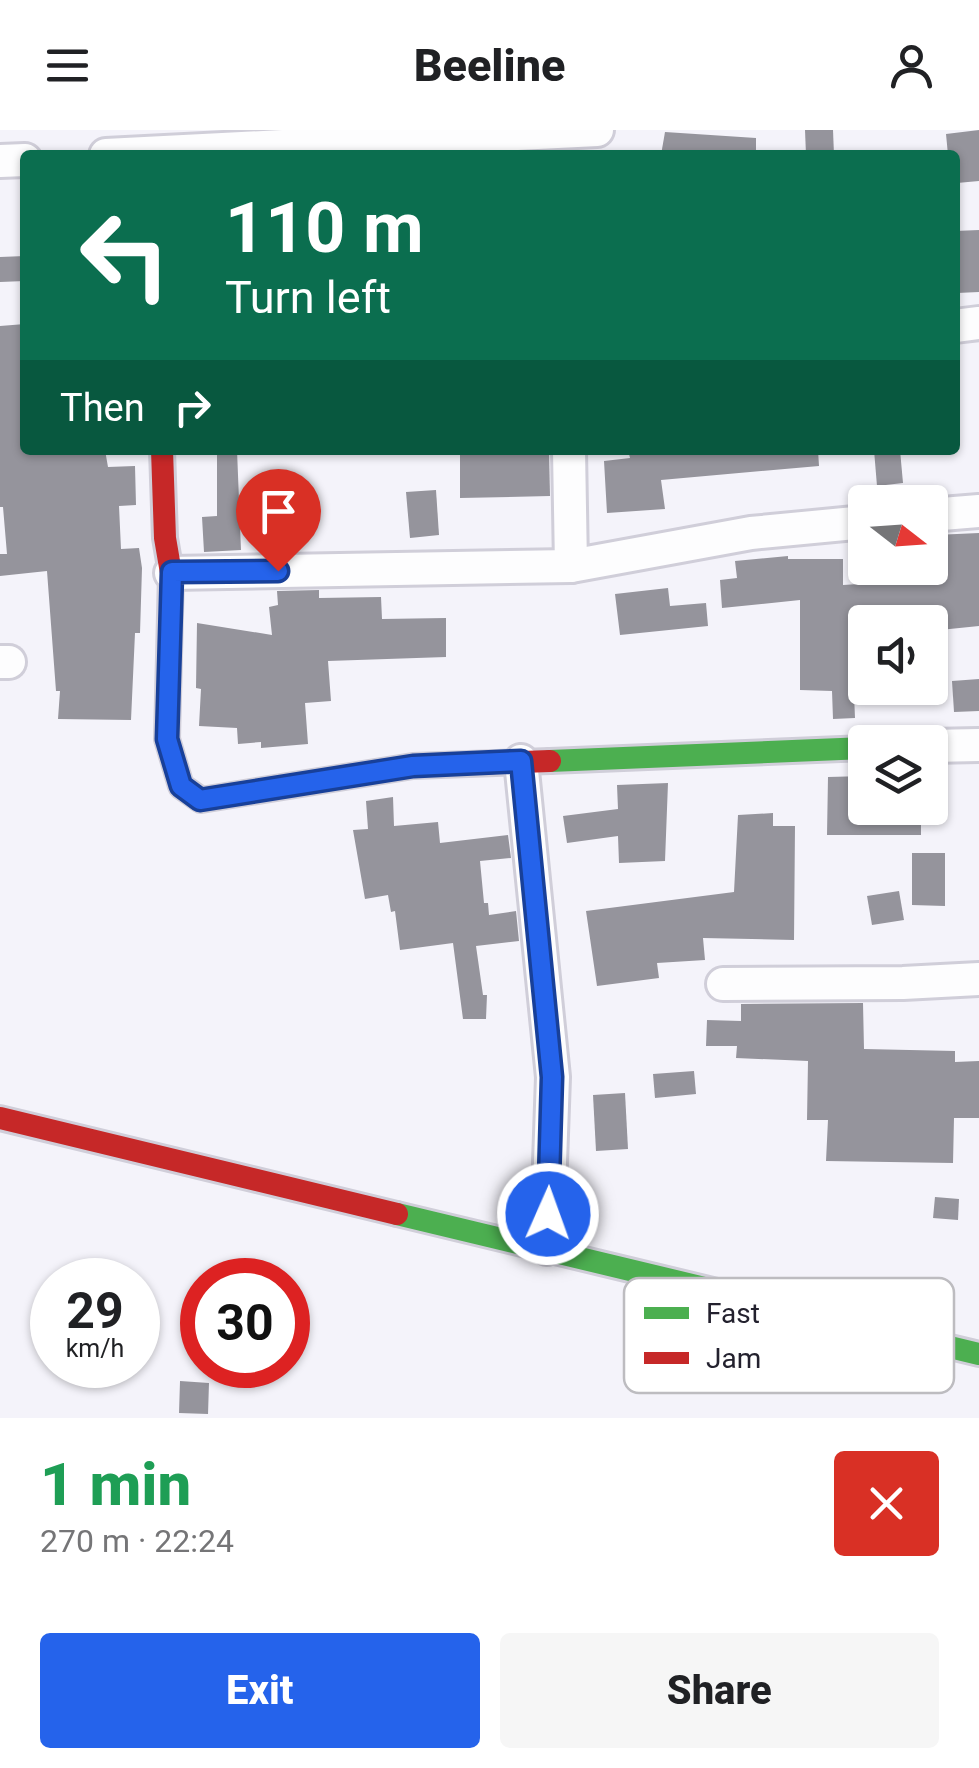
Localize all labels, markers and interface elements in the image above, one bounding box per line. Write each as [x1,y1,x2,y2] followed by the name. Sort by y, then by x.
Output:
[40,38,95,93] icon: menu
[884,38,939,93] icon: person
[414,39,565,92] text: Beeline
[225,187,424,269] text: 110 m
[60,190,190,320] icon: left
[225,271,391,324] text: Turn left
[165,380,220,435] icon: right
[60,386,145,430] text: Then
[236,469,321,572] pin
[251,484,306,539] icon: arrive
[848,485,948,585] north arrow
[848,485,948,825] map controls
[848,605,948,705] button: sound
[848,725,948,825] button: layers
[496,1162,600,1266] position arrow
[180,1258,310,1388] speed limit sign: 30
[624,1278,954,1393] legend
[66,1282,124,1340] text: 29
[706,1297,760,1330] text: Fast
[66,1334,124,1363] text: km/h
[706,1342,761,1375] text: Jam
[40,1449,191,1520] text: 1 min
[834,1451,939,1556] button: close
[40,1522,234,1560] text: 270 m · 22:24
[40,1633,480,1748] button: Exit
[500,1633,939,1748] button: Share

